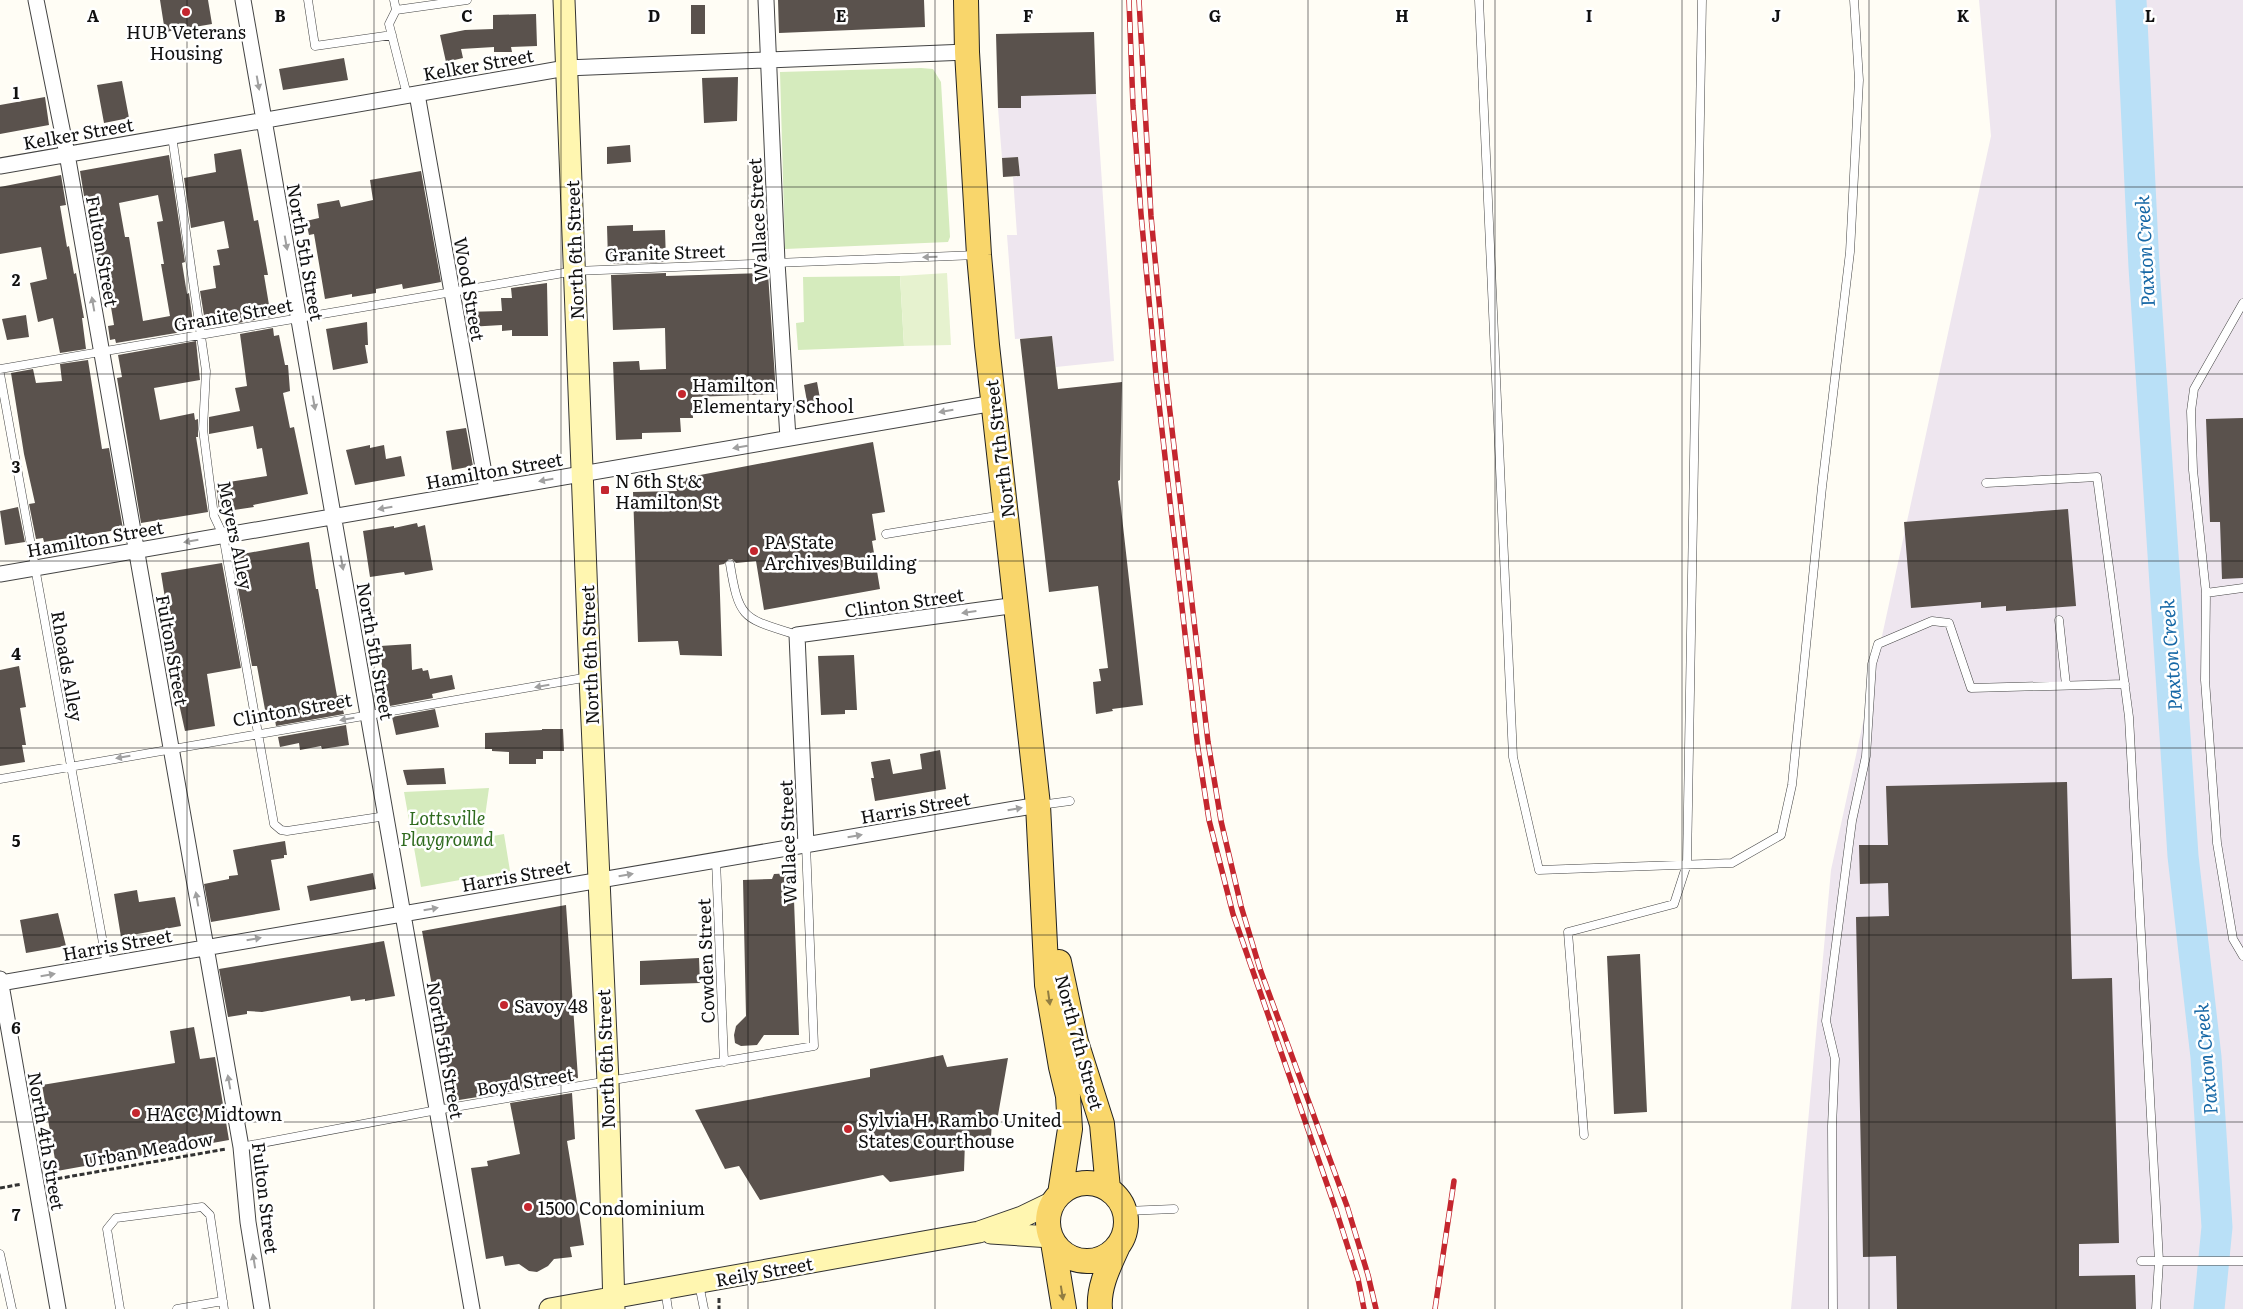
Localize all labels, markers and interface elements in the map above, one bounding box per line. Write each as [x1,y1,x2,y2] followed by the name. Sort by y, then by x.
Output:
[87,3,99,27] text: A
[274,3,286,27] text: B
[461,3,473,27] text: C
[648,3,660,27] text: D
[836,3,847,27] text: E
[1023,3,1033,27] text: F
[1209,3,1221,27] text: G
[1395,3,1409,27] text: H
[1586,3,1592,27] text: I
[1771,3,1781,27] text: J
[1957,3,1970,27] text: K
[2145,3,2155,27] text: L
[180,6,192,18] marker: HUB Veterans Housing
[126,18,246,66] place label: HUB Veterans Housing
[421,41,536,87] street label: Kelker Street
[254,75,262,91] one-way arrow
[13,80,20,104] text: 1
[21,110,136,156] street label: Kelker Street
[740,157,774,283] street label: Wallace Street
[558,179,590,320] street label: North 6th Street
[281,181,332,324] street label: North 5th Street
[80,193,126,309] street label: Fulton Street
[2127,194,2161,308] water label: Paxton Creek
[282,235,290,251] one-way arrow
[448,235,493,344] street label: Wood Street
[604,236,726,268] street label: Granite Street
[922,253,938,261] one-way arrow
[12,267,21,291] text: 2
[171,290,295,338] street label: Granite Street
[89,295,97,311] one-way arrow
[692,371,854,419] place label: Hamilton Elementary School
[977,378,1021,520] street label: North 7th Street
[676,388,688,400] marker: Hamilton Elementary School
[310,395,318,411] one-way arrow
[938,408,954,416] one-way arrow
[732,443,748,451] one-way arrow
[423,445,565,495] street label: Hamilton Street
[12,454,21,478] text: 3
[615,467,721,515] place label: N 6th St & Hamilton St
[537,477,553,485] one-way arrow
[211,478,261,593] street label: Meyers Alley
[599,484,611,496] marker: N 6th St & Hamilton St
[377,504,393,512] one-way arrow
[24,513,166,563] street label: Hamilton Street
[764,528,918,576] place label: PA State Archives Building
[182,537,198,545] one-way arrow
[748,545,760,557] marker: PA State Archives Building
[338,555,346,571] one-way arrow
[351,580,402,723] street label: North 5th Street
[843,580,966,624] street label: Clinton Street
[573,584,605,725] street label: North 6th Street
[150,592,196,708] street label: Fulton Street
[2152,598,2188,712] water label: Paxton Creek
[45,608,91,724] street label: Rhoads Alley
[960,608,976,616] one-way arrow
[11,641,21,665] text: 4
[533,682,549,690] one-way arrow
[230,685,354,733] street label: Clinton Street
[339,715,355,723] one-way arrow
[115,754,131,762] one-way arrow
[771,779,803,904] street label: Wallace Street
[858,784,973,830] street label: Harris Street
[400,804,494,852] park label: Lottsville Playground
[1007,804,1023,812] one-way arrow
[12,828,21,852] text: 5
[847,832,863,840] one-way arrow
[459,852,574,898] street label: Harris Street
[618,871,634,879] one-way arrow
[193,891,201,907] one-way arrow
[689,897,721,1024] street label: Cowden Street
[424,904,440,912] one-way arrow
[60,921,175,967] street label: Harris Street
[246,935,262,943] one-way arrow
[40,970,56,978] one-way arrow
[1049,971,1111,1113] street label: North 7th Street
[421,979,472,1122] street label: North 5th Street
[589,988,621,1129] street label: North 6th Street
[1045,990,1053,1006] one-way arrow
[514,992,588,1019] place label: Savoy 48
[498,999,510,1011] marker: Savoy 48
[2186,1001,2224,1116] water label: Paxton Creek
[11,1015,21,1039] text: 6
[474,1060,576,1102] street label: Boyd Street
[22,1070,73,1213] street label: North 4th Street
[225,1073,233,1089] one-way arrow
[146,1100,282,1127] place label: HACC Midtown
[858,1106,1062,1154] place label: Sylvia H. Rambo United States Courthouse
[130,1107,142,1119] marker: HACC Midtown
[842,1123,854,1135] marker: Sylvia H. Rambo United States Courthouse
[81,1124,216,1174] street label: Urban Meadow
[246,1141,286,1256] street label: Fulton Street
[538,1194,705,1221] place label: 1500 Condominium
[522,1201,534,1213] marker: 1500 Condominium
[12,1202,21,1226] text: 7
[713,1249,816,1293] street label: Reily Street
[250,1252,258,1268] one-way arrow
[1058,1285,1066,1301] one-way arrow

